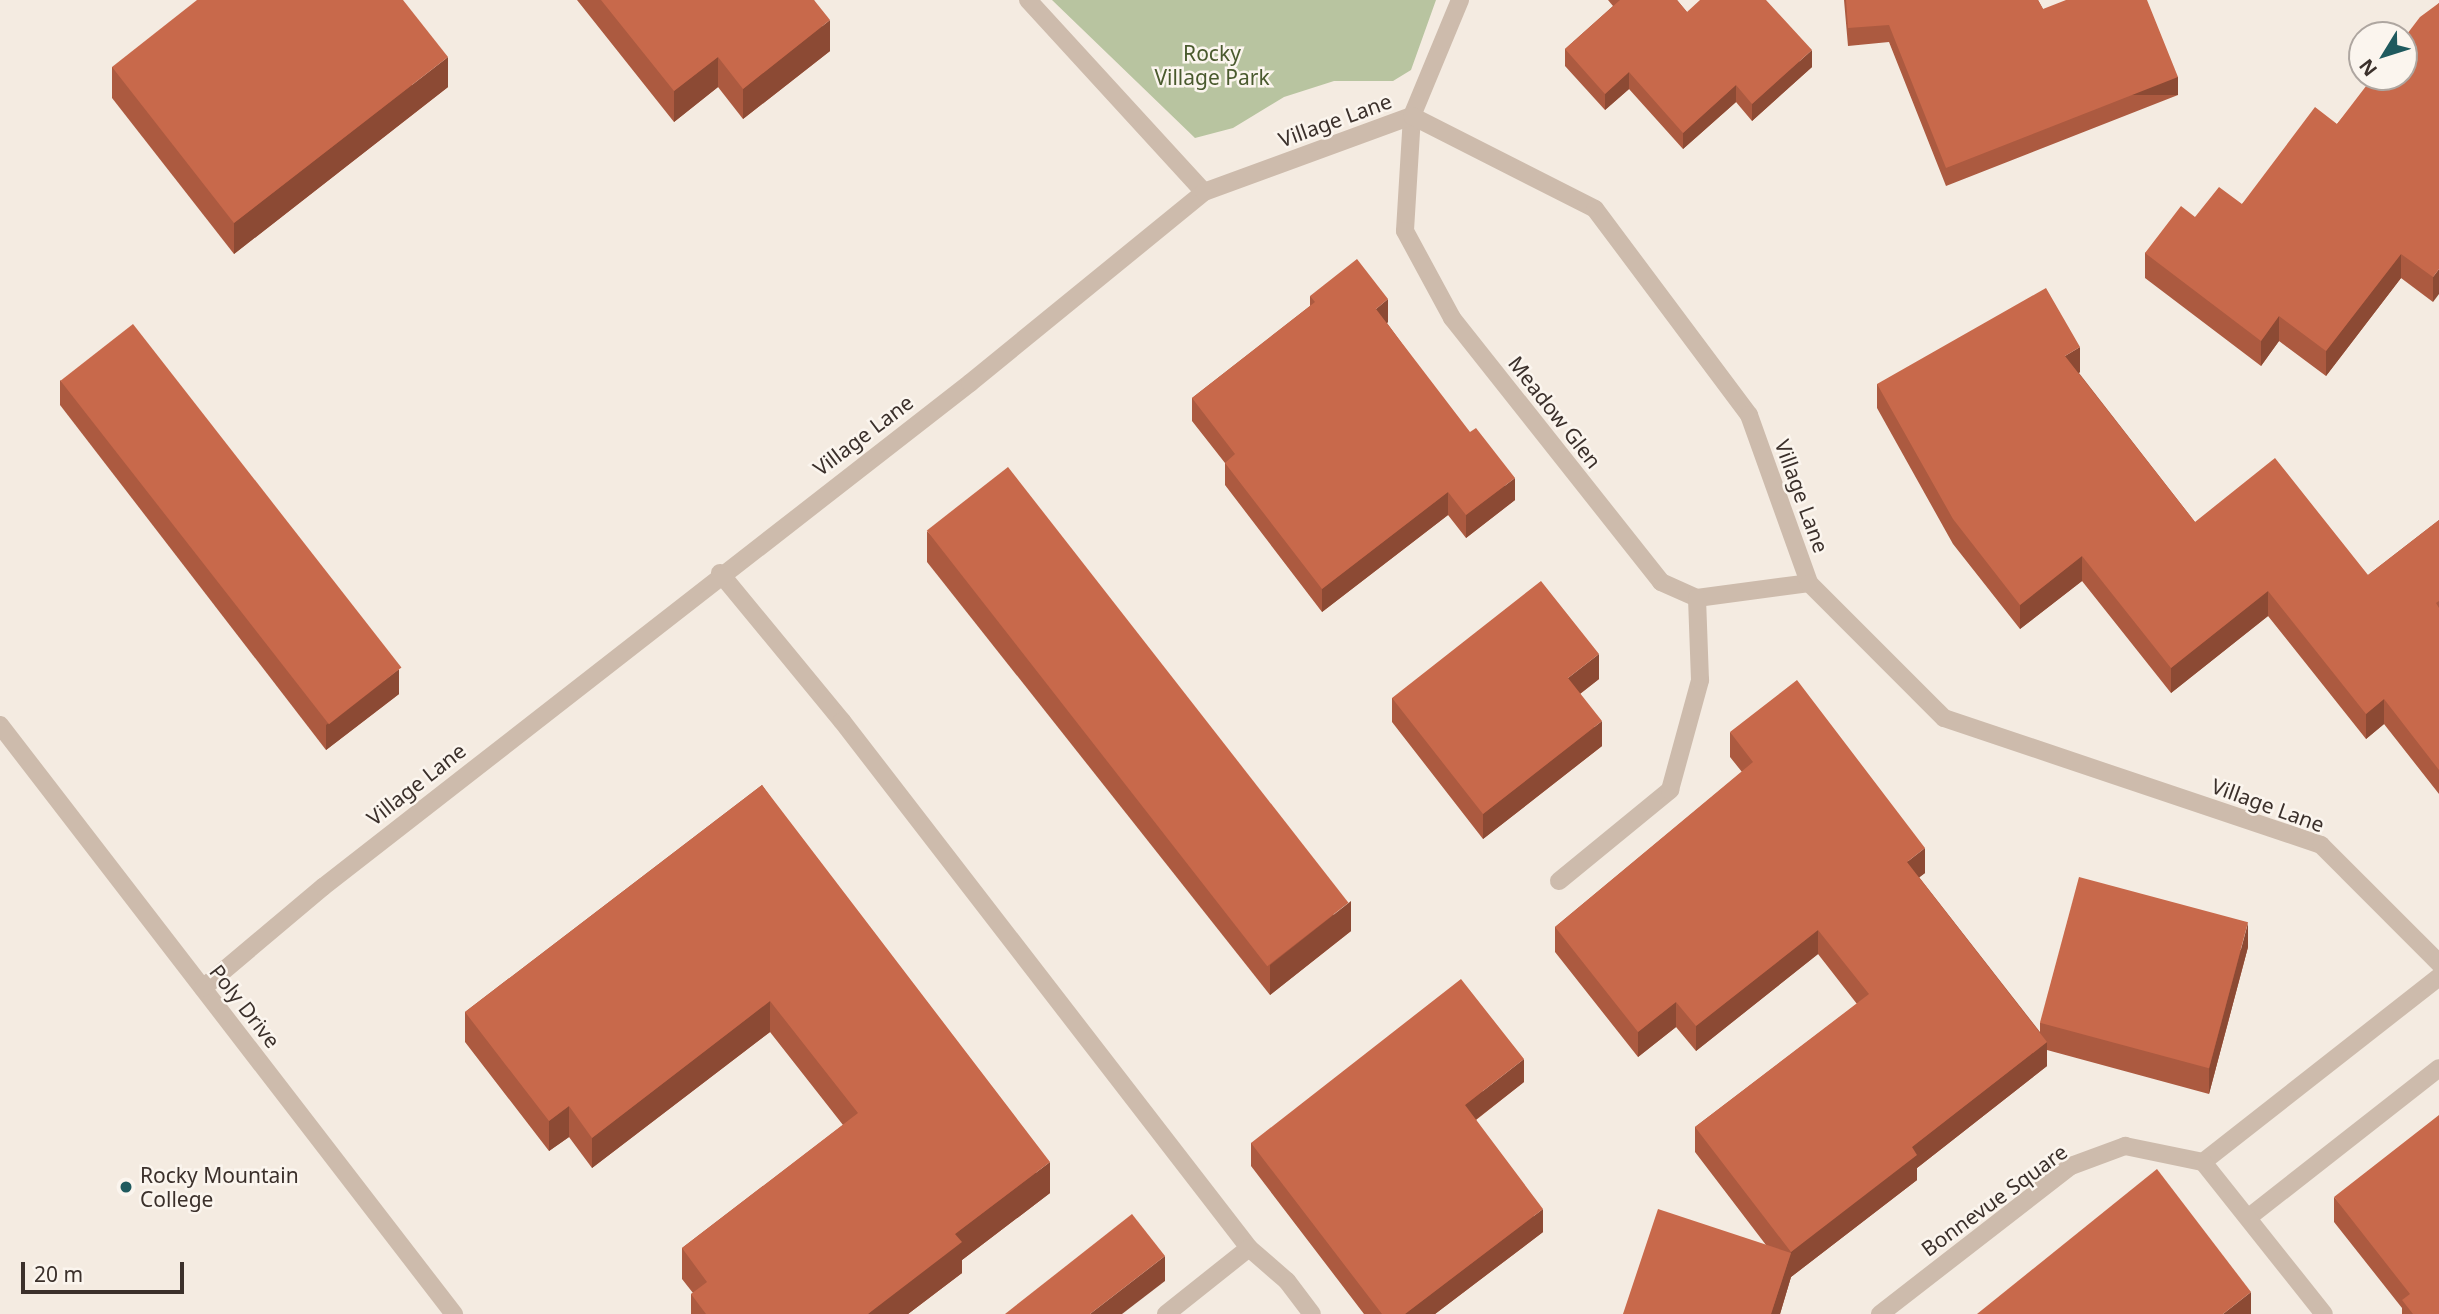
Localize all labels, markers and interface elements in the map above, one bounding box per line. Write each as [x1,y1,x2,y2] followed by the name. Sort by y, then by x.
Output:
[2348,21,2418,91] north arrow
[1154,40,1270,90] park label: Rocky Village Park
[2353,54,2383,82] text: N
[1275,88,1395,152] street label: Village Lane
[1503,351,1607,473] street label: Meadow Glen
[808,389,918,481] street label: Village Lane
[1770,436,1834,556] street label: Village Lane
[362,738,470,830] street label: Village Lane
[2208,773,2328,837] street label: Village Lane
[205,959,285,1053] street label: Poly Drive
[1916,1139,2072,1261] street label: Bonnevue Square
[140,1162,299,1212] place label: Rocky Mountain College
[118,1179,134,1195] marker: Rocky Mountain College
[24,1248,187,1292] scale bar
[34,1260,83,1288] text: 20 m

